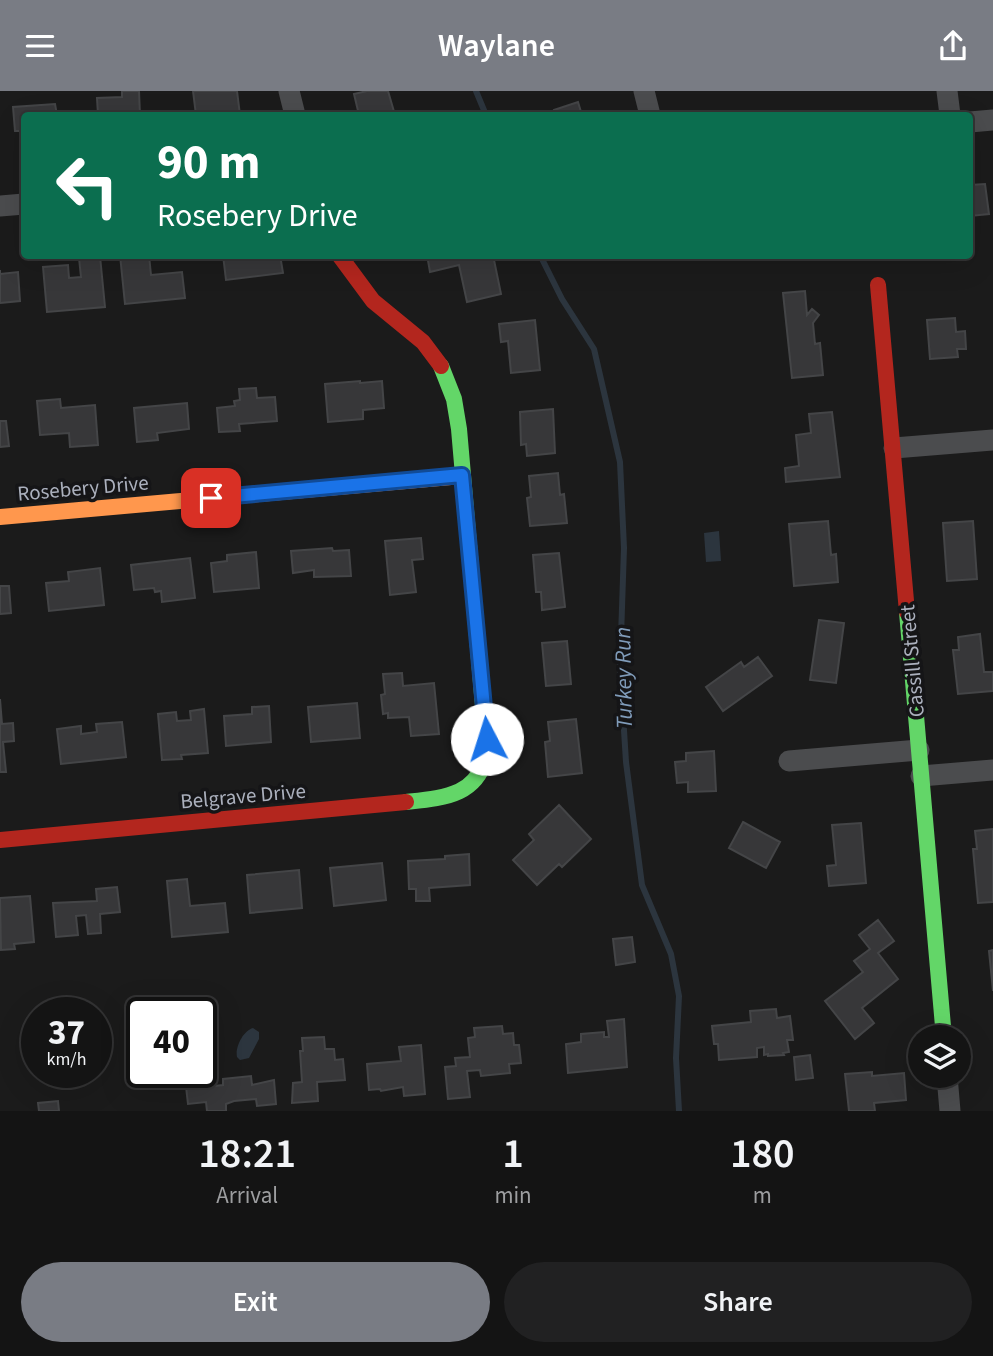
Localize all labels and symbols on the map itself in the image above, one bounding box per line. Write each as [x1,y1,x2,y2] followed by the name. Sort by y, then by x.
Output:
[16,467,150,509] street label: Rosebery Drive
[181,468,241,528] pin
[892,603,932,719] street label: Cassill Street
[606,627,641,729] water label: Turkey Run
[450,702,524,776] position arrow
[179,776,307,816] street label: Belgrave Drive
[126,997,217,1088] speed limit sign: 40

